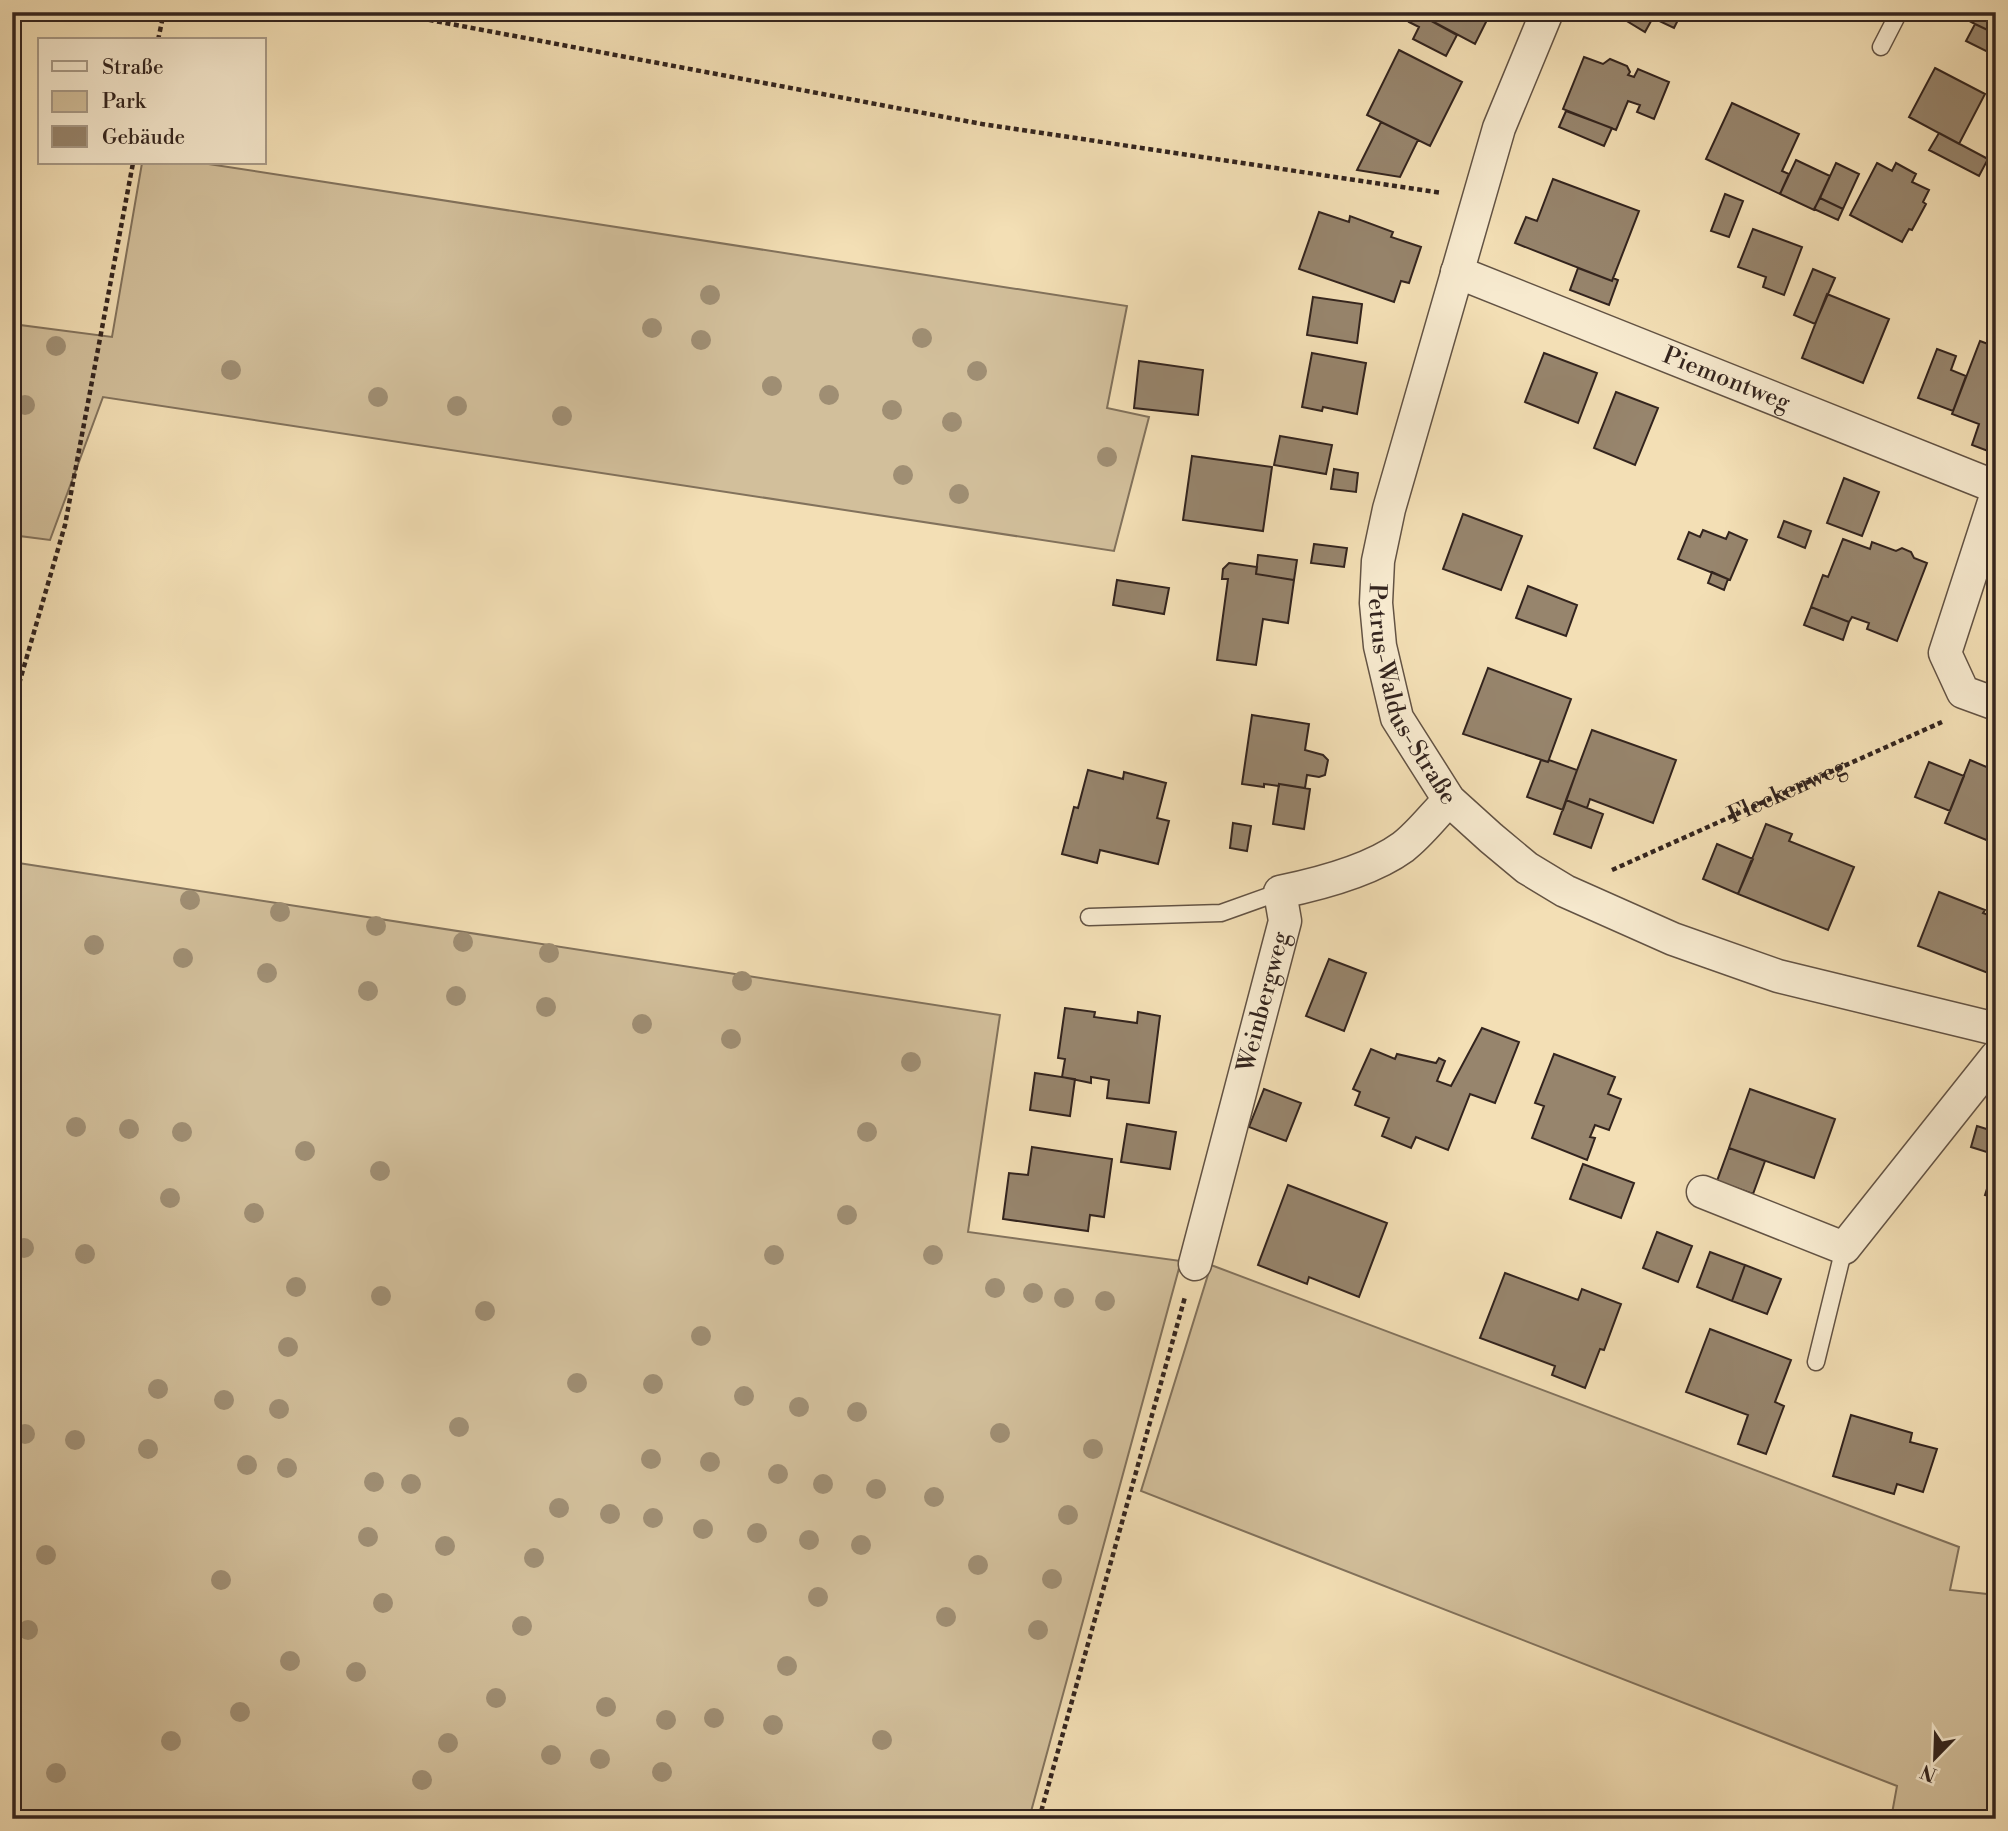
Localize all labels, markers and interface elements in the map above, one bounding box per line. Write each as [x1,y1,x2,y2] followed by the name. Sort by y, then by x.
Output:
[38,38,266,164] legend
[102,55,164,81] text: Straße
[102,89,147,115] text: Park
[102,125,185,151] text: Gebäude
[1658,341,1795,419] street label: Piemontweg
[1361,583,1463,810] street label: Petrus-Waldus-Straße
[1723,752,1852,831] street label: Fleckenweg
[1231,928,1297,1076] street label: Weinbergweg
[1899,1722,1969,1792] north arrow
[1917,1759,1940,1787] text: N

